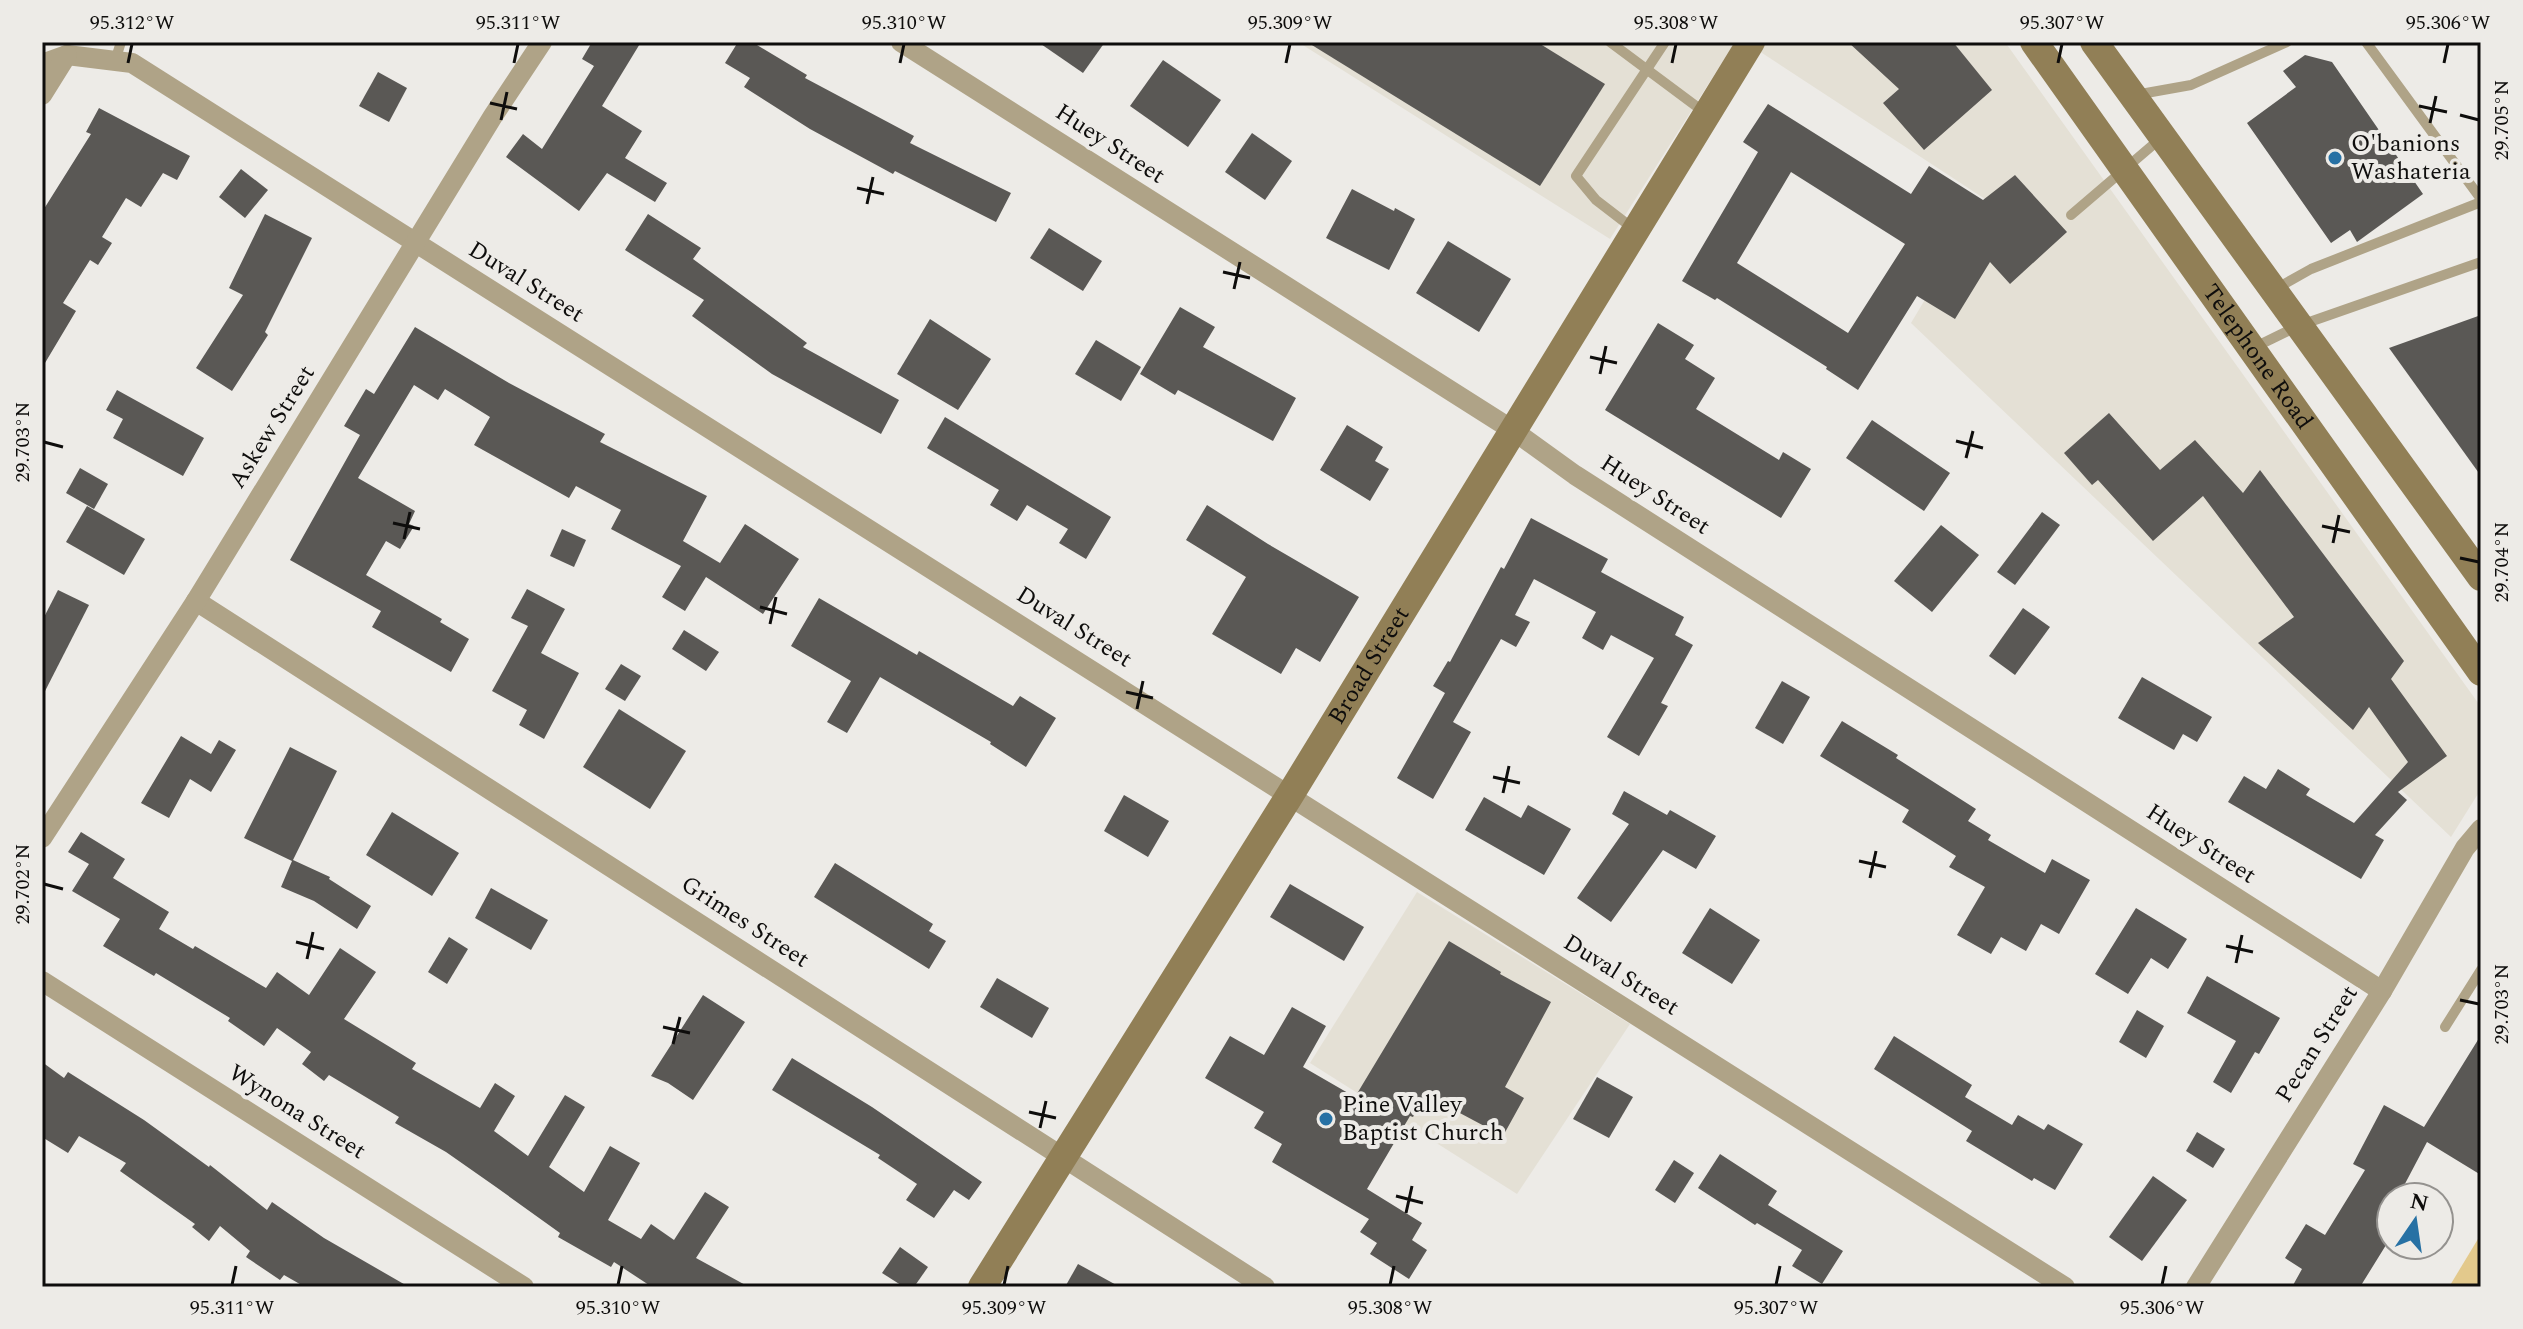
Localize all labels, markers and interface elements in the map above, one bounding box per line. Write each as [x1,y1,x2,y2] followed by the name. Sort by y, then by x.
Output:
[90,8,175,38] text: 95.312°W
[476,8,561,38] text: 95.311°W
[862,8,947,38] text: 95.310°W
[1248,8,1333,38] text: 95.309°W
[1634,8,1719,38] text: 95.308°W
[2020,8,2105,38] text: 95.307°W
[2406,8,2491,38] text: 95.306°W
[2487,80,2517,160] text: 29.705°N
[1048,95,1172,193] street label: Huey Street
[2351,126,2471,190] place label: O'banions Washateria
[2326,149,2344,167] marker: O'banions Washateria
[461,232,591,332] street label: Duval Street
[2193,276,2322,437] street label: Telephone Road
[220,358,324,496] street label: Askew Street
[8,402,38,482] text: 29.703°N
[1593,446,1717,544] street label: Huey Street
[2487,522,2517,602] text: 29.704°N
[1009,577,1139,677] street label: Duval Street
[1319,600,1419,732] street label: Broad Street
[2139,795,2263,893] street label: Huey Street
[8,844,38,924] text: 29.702°N
[674,867,816,977] street label: Grimes Street
[1556,925,1686,1025] street label: Duval Street
[2487,964,2517,1044] text: 29.703°N
[2267,978,2367,1110] street label: Pecan Street
[221,1055,373,1169] street label: Wynona Street
[1342,1087,1504,1151] place label: Pine Valley Baptist Church
[1317,1110,1335,1128] marker: Pine Valley Baptist Church
[2375,1181,2455,1261] north arrow
[2407,1185,2432,1221] text: N
[190,1293,275,1323] text: 95.311°W
[576,1293,661,1323] text: 95.310°W
[962,1293,1047,1323] text: 95.309°W
[1348,1293,1433,1323] text: 95.308°W
[1734,1293,1819,1323] text: 95.307°W
[2120,1293,2205,1323] text: 95.306°W

